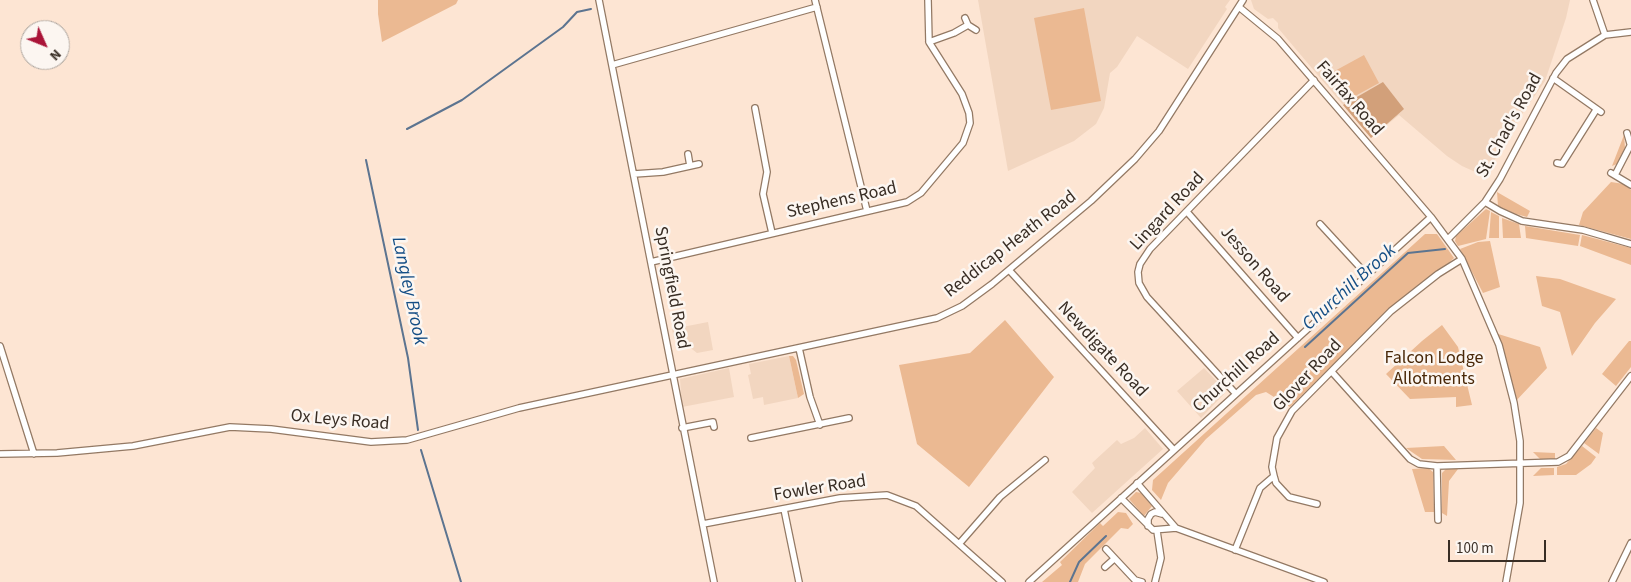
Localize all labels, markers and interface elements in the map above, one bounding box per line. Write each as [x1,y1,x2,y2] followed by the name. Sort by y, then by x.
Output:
[20,20,70,70] north arrow
[45,44,65,65] text: N
[1311,57,1387,141] street label: Fairfax Road
[1472,70,1548,182] street label: St. Chad's Road
[1126,168,1210,256] street label: Lingard Road
[785,178,899,224] street label: Stephens Road
[941,187,1081,303] street label: Reddicap Heath Road
[1215,222,1293,308] street label: Jesson Road
[649,225,693,351] street label: Springfield Road
[385,235,431,347] water label: Langley Brook
[1298,240,1402,336] water label: Churchill Brook
[1052,298,1152,402] street label: Newdigate Road
[1189,328,1285,418] street label: Churchill Road
[1269,335,1347,417] street label: Glover Road
[1384,348,1484,390] park label: Falcon Lodge Allotments
[290,406,390,436] street label: Ox Leys Road
[772,471,868,507] street label: Fowler Road
[1451,530,1548,562] scale bar
[1456,538,1494,559] text: 100 m

